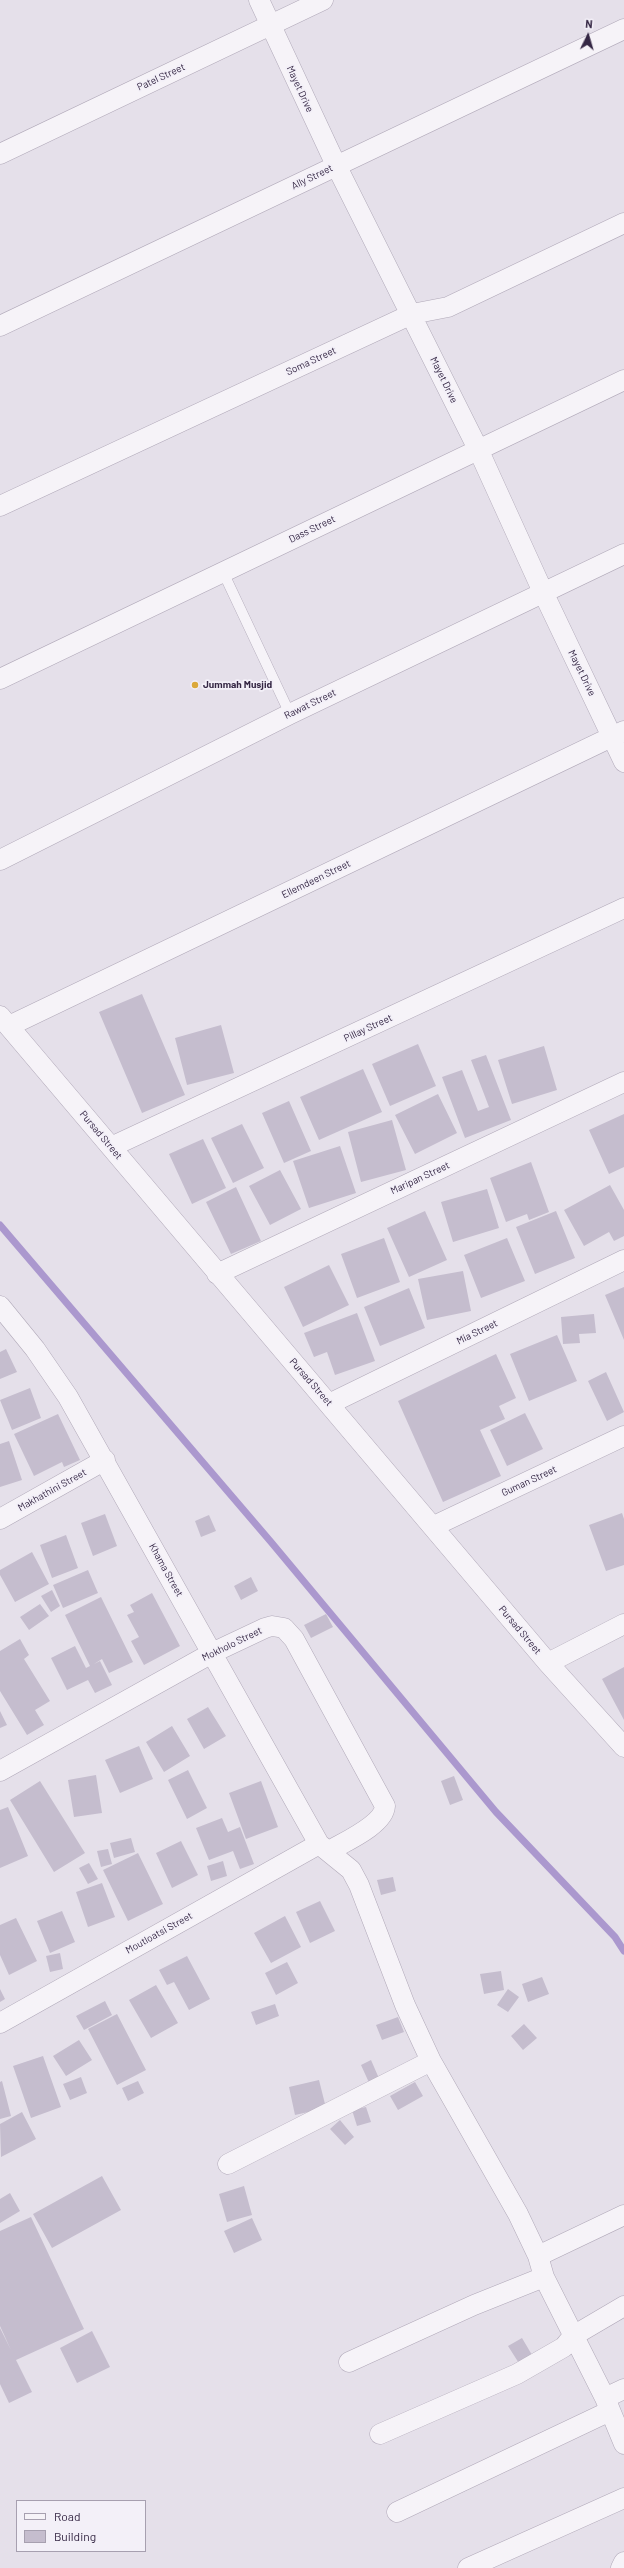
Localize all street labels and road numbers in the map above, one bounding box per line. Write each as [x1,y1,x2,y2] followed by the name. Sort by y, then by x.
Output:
[135,61,187,93] street label: Patel Street
[284,64,316,114] street label: Mayet Drive
[289,162,335,192] street label: Ally Street
[284,344,338,378] street label: Soma Street
[428,355,460,405] street label: Mayet Drive
[287,513,337,545] street label: Dass Street
[566,648,598,698] street label: Mayet Drive
[282,686,338,722] street label: Rawat Street
[280,857,352,901] street label: Ellemdeen Street
[342,1012,394,1044] street label: Pillay Street
[77,1108,125,1162] street label: Pursad Street
[389,1159,451,1197] street label: Maripan Street
[455,1317,499,1347] street label: Mia Street
[287,1356,335,1408] street label: Pursad Street
[499,1463,559,1499] street label: Guman Street
[16,1466,88,1514] street label: Makhathini Street
[146,1541,186,1599] street label: Khama Street
[496,1603,544,1657] street label: Pursad Street
[200,1624,264,1664] street label: Mokholo Street
[123,1910,195,1956] street label: Moutloatsi Street

